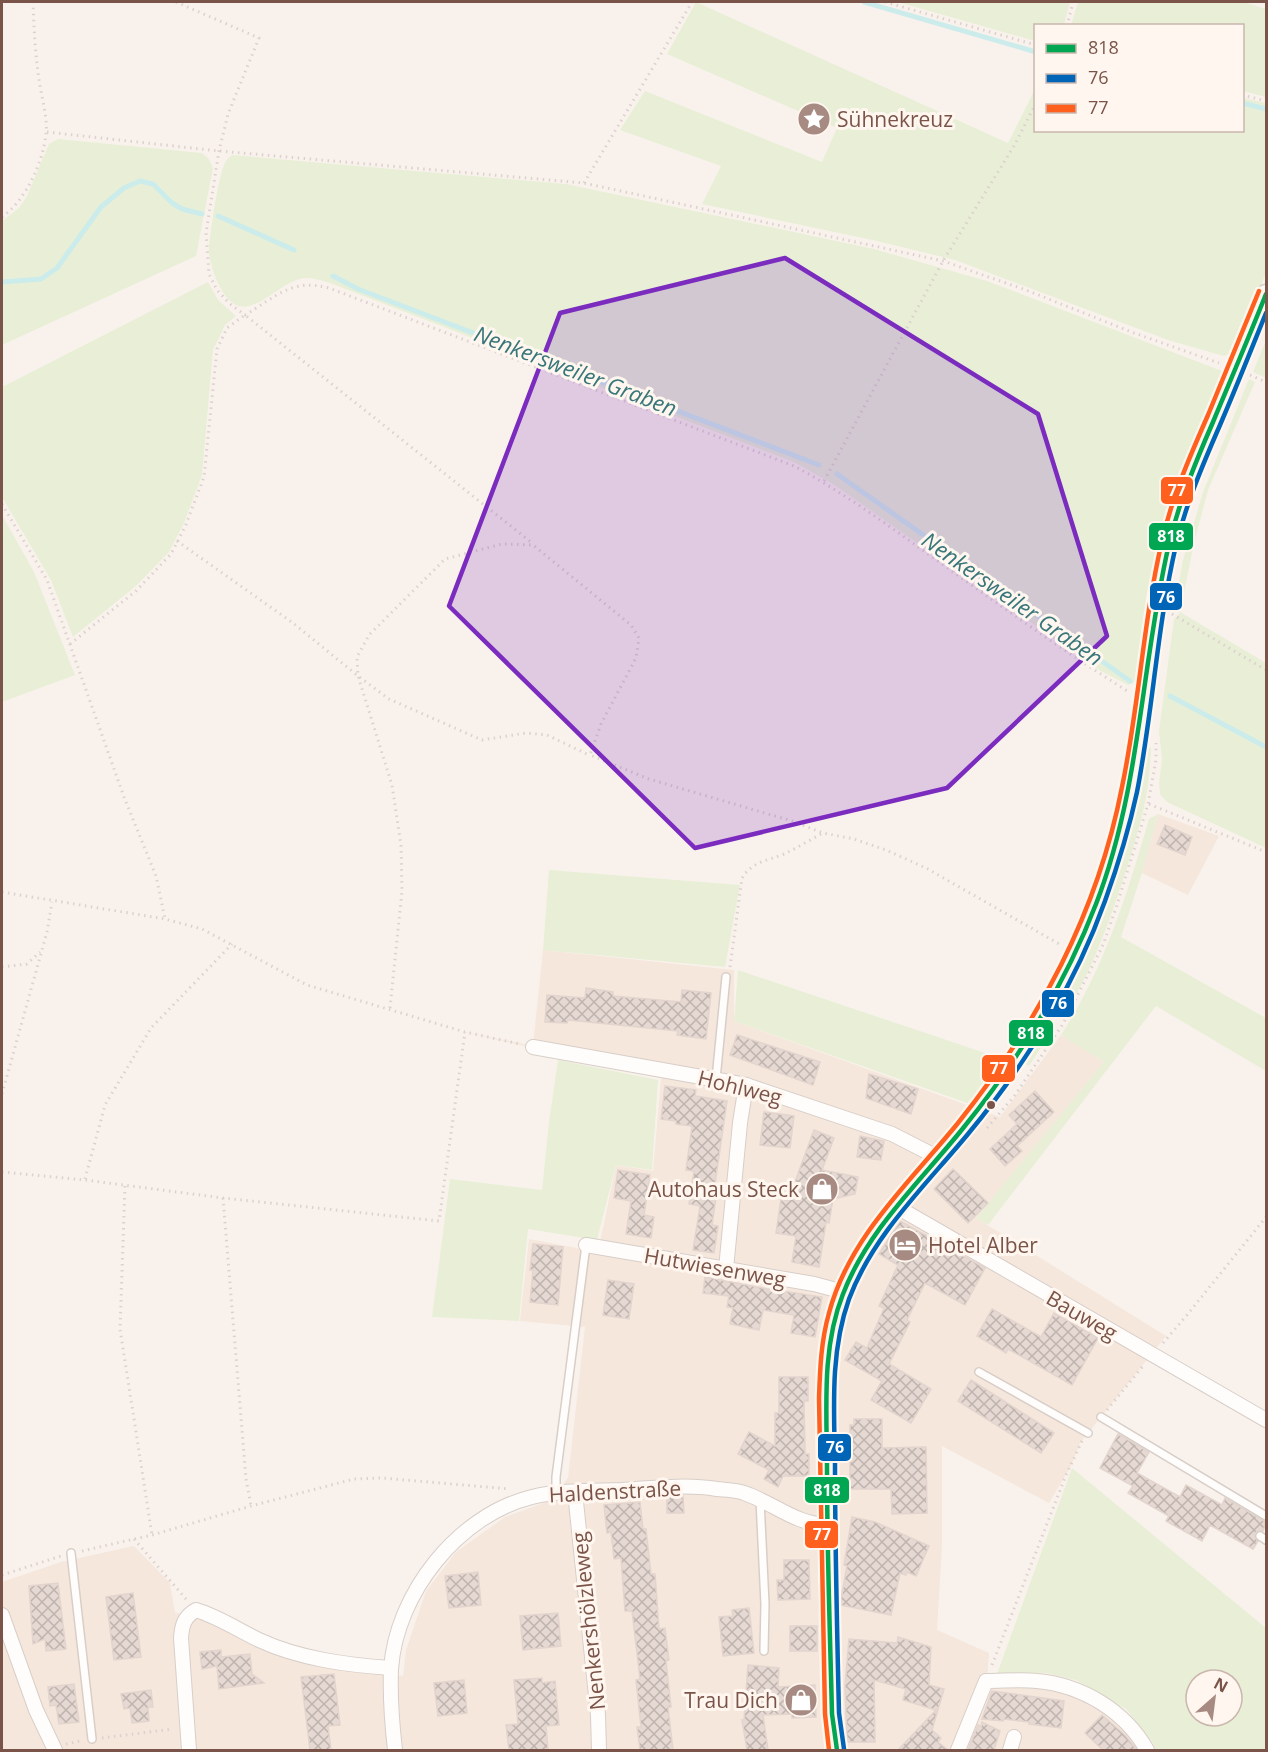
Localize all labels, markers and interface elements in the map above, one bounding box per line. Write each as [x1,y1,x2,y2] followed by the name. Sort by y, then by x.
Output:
[1034,24,1244,132] legend
[1088,35,1119,59] text: 818
[1088,65,1109,89] text: 76
[1088,95,1109,119] text: 77
[796,101,832,137] place icon: Sühnekreuz
[837,105,953,133] place label: Sühnekreuz
[470,318,682,422] water label: Nenkersweiler Graben
[1160,476,1194,505] line badge: 77
[1168,479,1186,501] text: 77
[1148,522,1194,551] line badge: 818
[917,524,1109,672] water label: Nenkersweiler Graben
[1157,525,1185,547] text: 818
[1149,582,1183,611] line badge: 76
[1157,586,1175,608] text: 76
[1041,989,1075,1018] line badge: 76
[1049,992,1067,1014] text: 76
[1008,1019,1054,1047] line badge: 818
[1017,1022,1045,1044] text: 818
[981,1054,1016,1083] line badge: 77
[990,1057,1008,1079] text: 77
[695,1063,785,1111] street label: Hohlweg
[985,1099,997,1111] unlabelled marker
[804,1171,840,1207] shop icon: Autohaus Steck
[648,1175,799,1203] place label: Autohaus Steck
[887,1227,923,1263] hotel icon: Hotel Alber
[928,1231,1038,1259] place label: Hotel Alber
[642,1241,788,1293] street label: Hutwiesenweg
[1041,1283,1123,1347] street label: Bauweg
[817,1433,852,1462] line badge: 76
[826,1436,844,1458] text: 76
[548,1474,682,1508] street label: Haldenstraße
[804,1476,850,1504] line badge: 818
[813,1479,841,1501] text: 818
[804,1520,839,1549] line badge: 77
[813,1523,831,1545] text: 77
[565,1530,611,1712] street label: Nenkershölzleweg
[1184,1668,1244,1728] north arrow
[1210,1672,1232,1698] text: N
[783,1682,819,1718] shop icon: Trau Dich
[684,1686,778,1714] place label: Trau Dich

